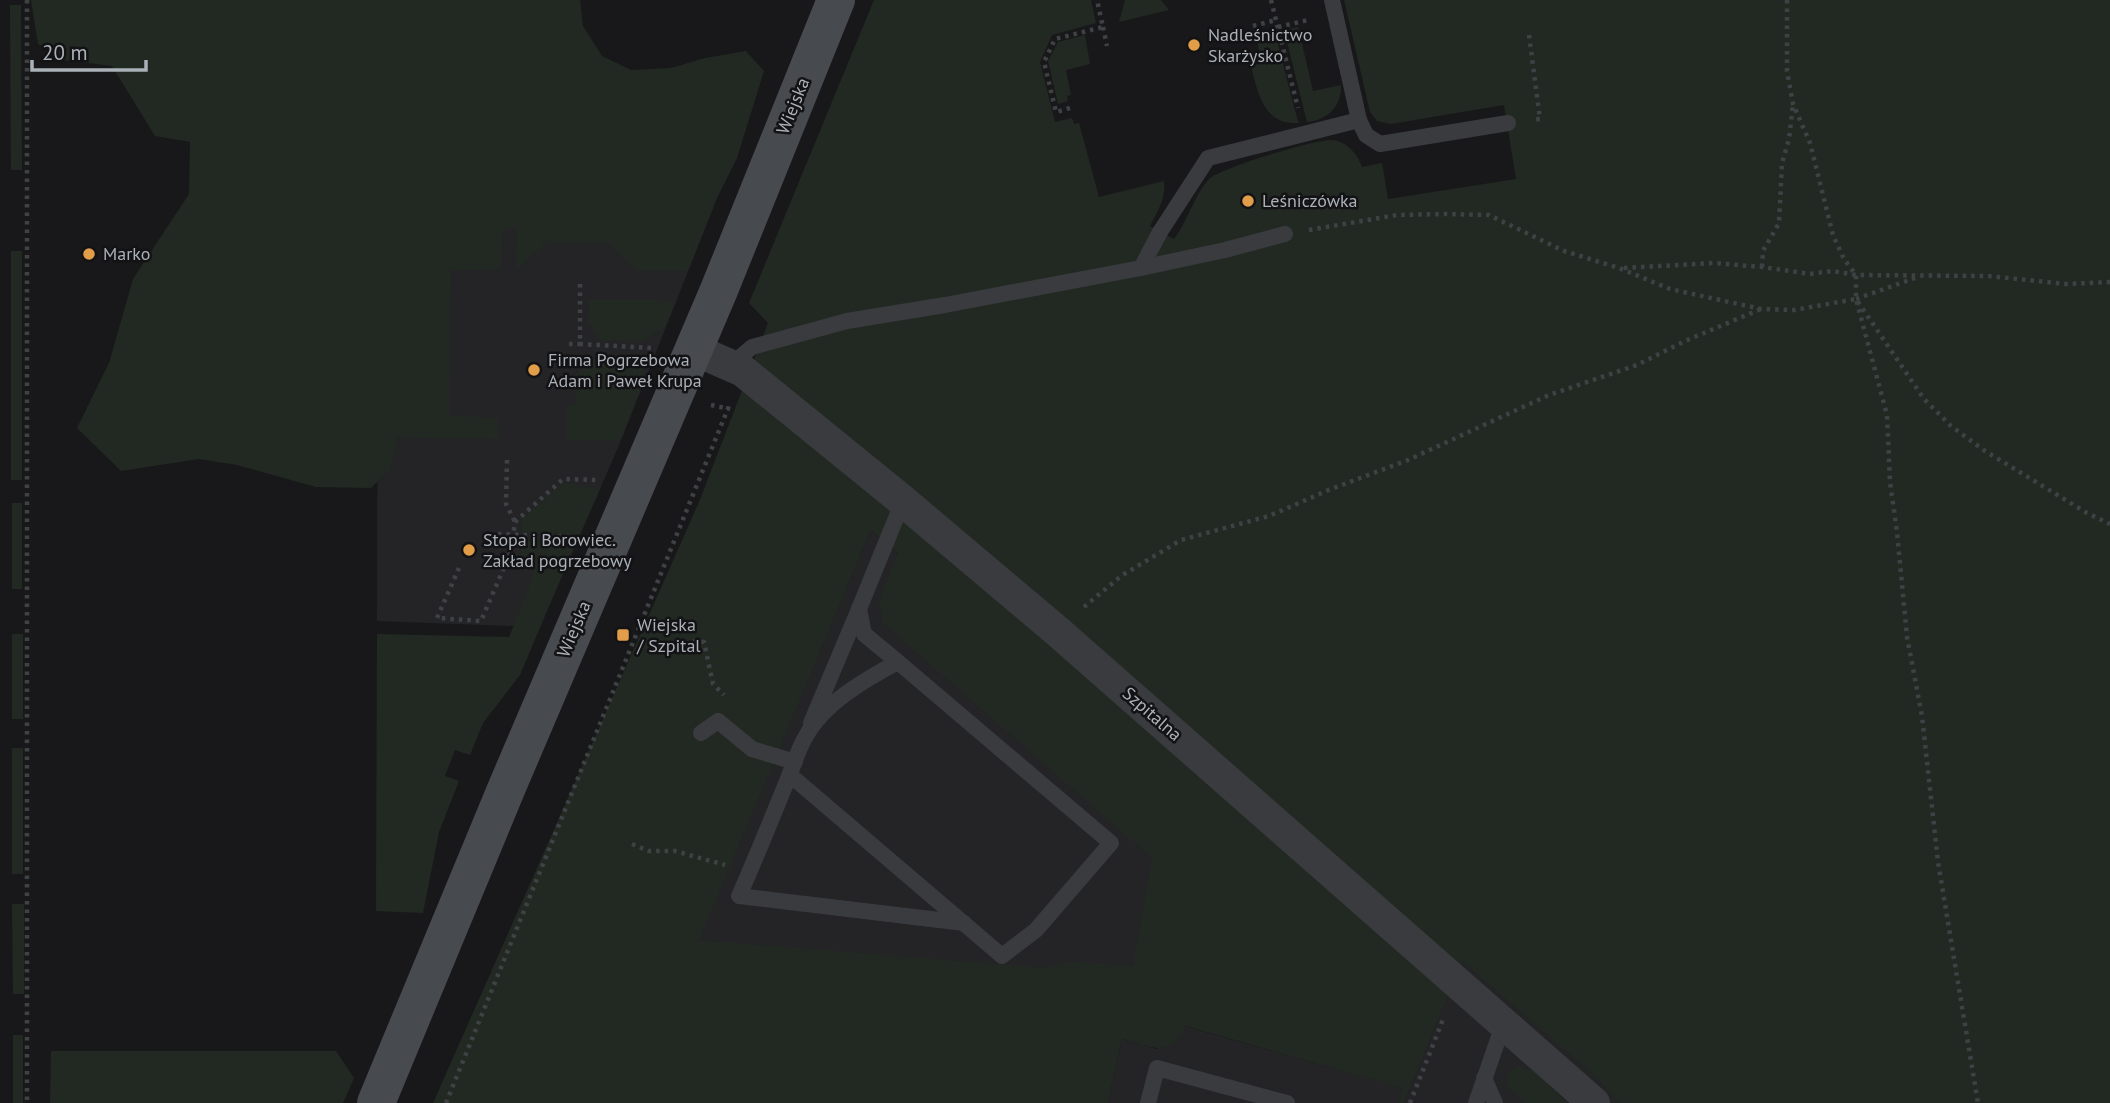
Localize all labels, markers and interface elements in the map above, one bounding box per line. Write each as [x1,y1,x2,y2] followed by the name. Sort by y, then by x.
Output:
[1208,23,1312,67] place label: Nadleśnictwo Skarżysko
[32,28,145,72] scale bar
[1186,37,1202,53] marker: Nadleśnictwo Skarżysko
[42,39,88,66] text: 20 m
[771,74,814,137] street label: Wiejska
[1262,189,1357,212] place label: Leśniczówka
[1240,193,1256,209] marker: Leśniczówka
[103,242,150,265] place label: Marko
[81,246,97,262] marker: Marko
[548,348,702,392] place label: Firma Pogrzebowa Adam i Paweł Krupa
[526,362,542,378] marker: Firma Pogrzebowa Adam i Paweł Krupa
[483,528,632,572] place label: Stopa i Borowiec. Zakład pogrzebowy
[461,542,477,558] marker: Stopa i Borowiec. Zakład pogrzebowy
[551,597,596,660] street label: Wiejska
[636,613,701,657] place label: Wiejska / Szpital
[615,627,631,643] marker: Wiejska / Szpital
[1118,682,1187,746] street label: Szpitalna

